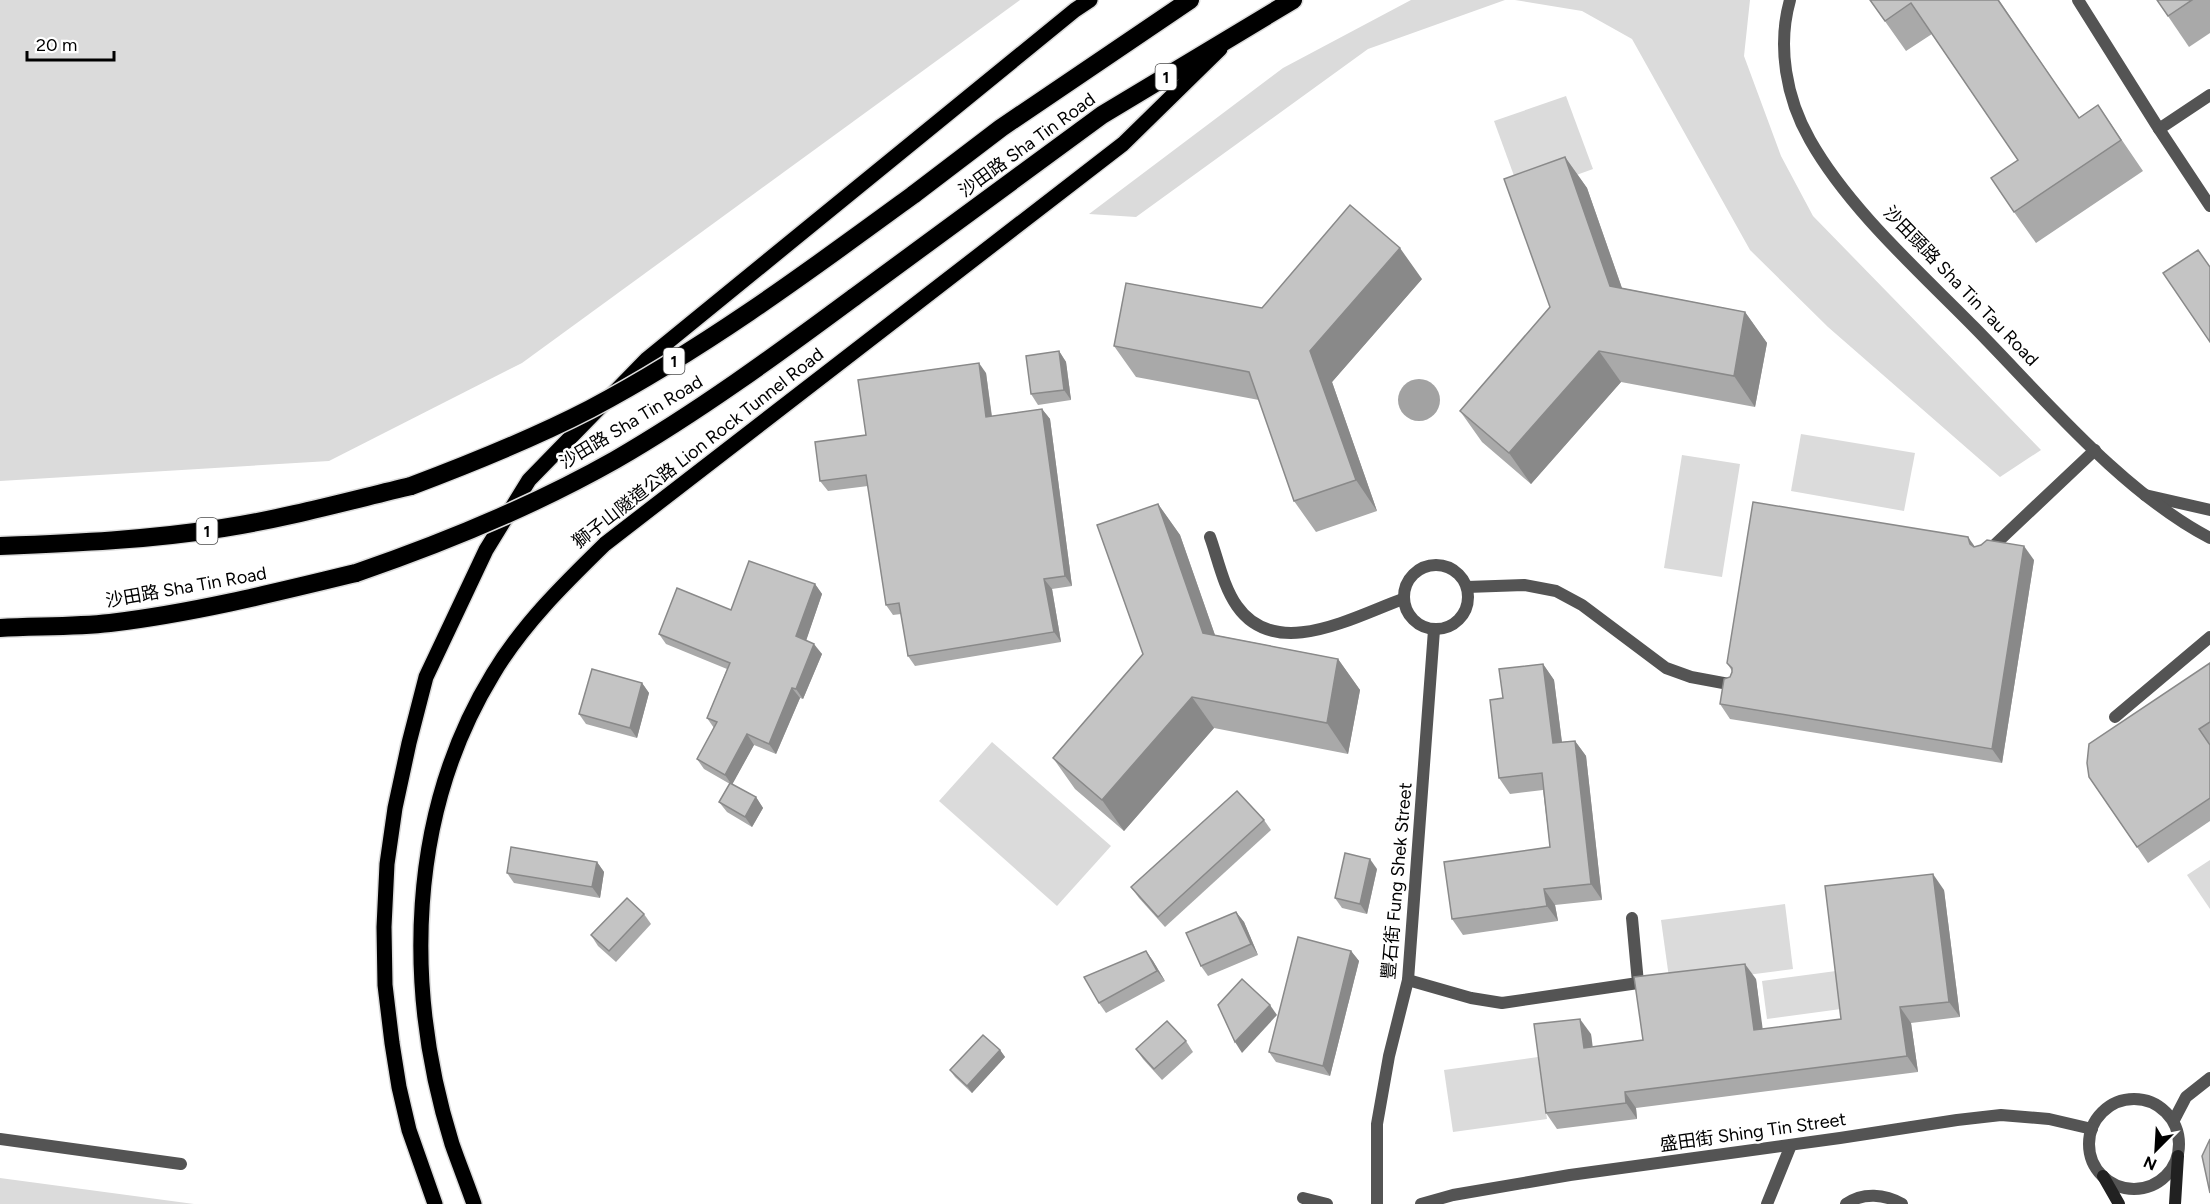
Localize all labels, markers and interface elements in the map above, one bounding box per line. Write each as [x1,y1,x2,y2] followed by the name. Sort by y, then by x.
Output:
[27,24,114,62] scale bar
[36,34,77,56] text: 20 m
[1156,64,1176,90] road number: 1
[955,88,1099,202] street label: 沙田路 Sha Tin Road
[1879,201,2043,371] street label: 沙田頭路 Sha Tin Tau Road
[568,343,828,553] street label: 獅子山隧道公路 Lion Rock Tunnel Road
[664,348,684,374] road number: 1
[555,371,707,473] street label: 沙田路 Sha Tin Road
[196,518,218,544] road number: 1
[104,562,268,612] street label: 沙田路 Sha Tin Road
[1377,781,1417,980] street label: 豐石街 Fung Shek Street
[1658,1108,1848,1156] street label: 盛田街 Shing Tin Street
[2126,1120,2186,1180] north arrow
[2141,1152,2160,1174] text: N

